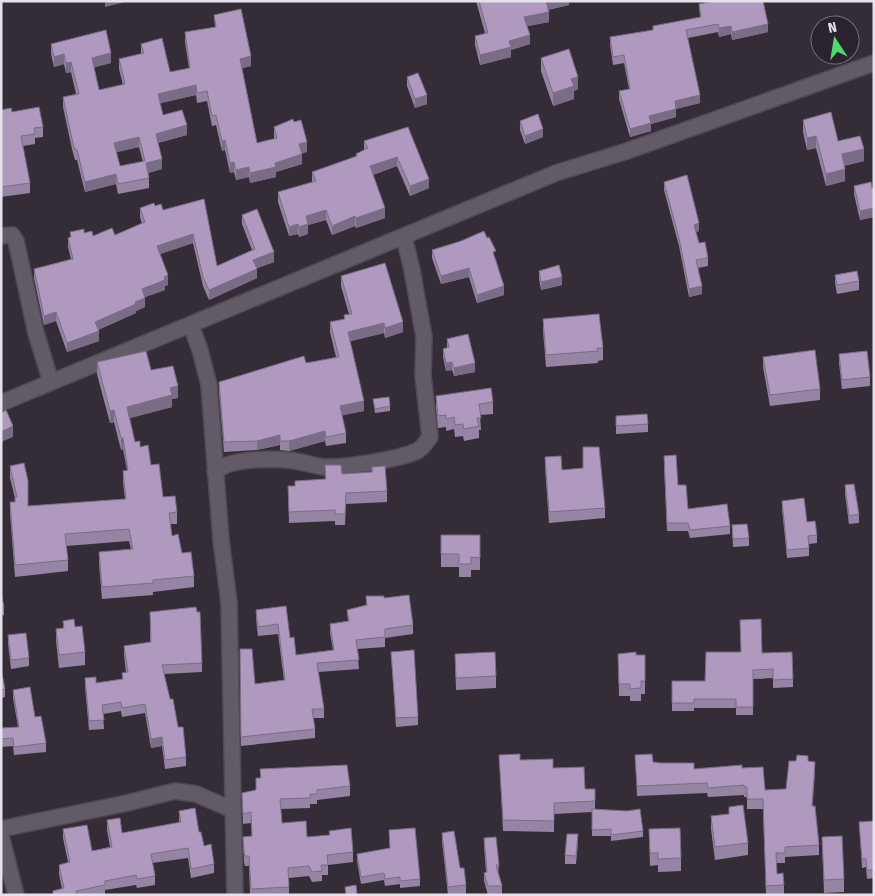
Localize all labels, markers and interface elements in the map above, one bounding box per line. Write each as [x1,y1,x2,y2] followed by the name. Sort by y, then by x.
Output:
[810,15,860,65] north arrow
[827,19,838,37] text: N

